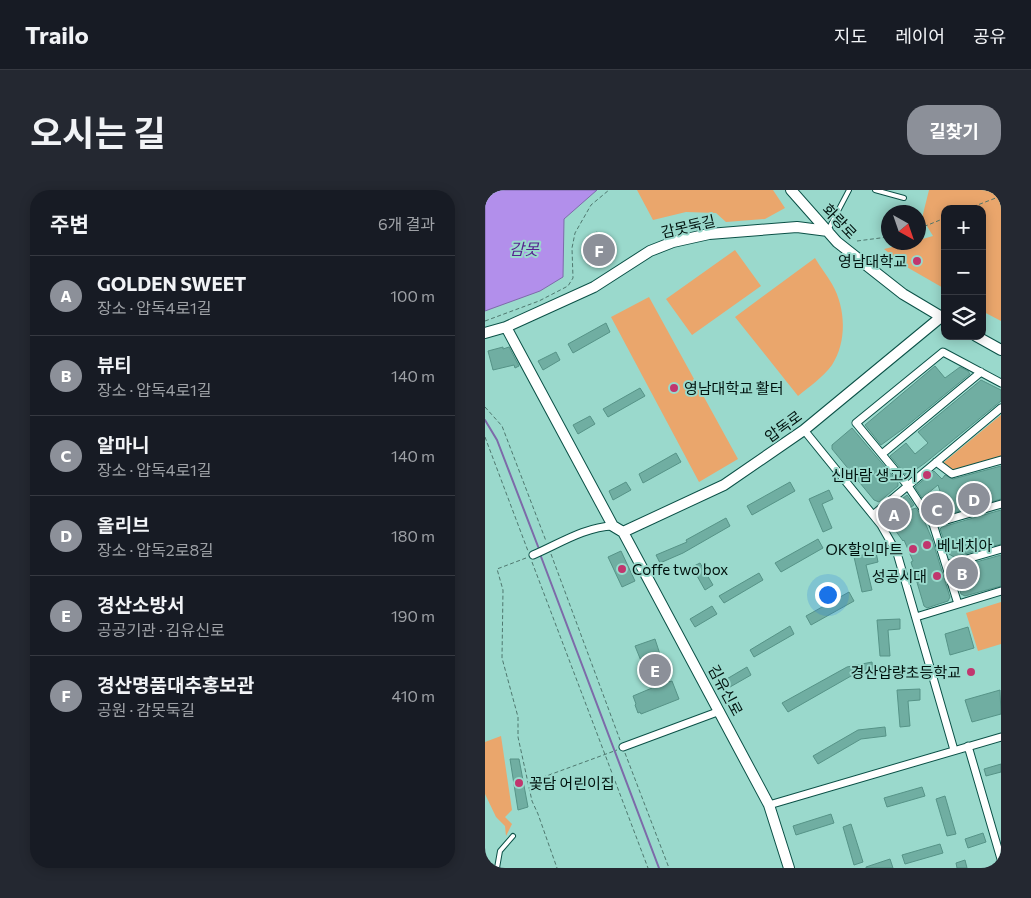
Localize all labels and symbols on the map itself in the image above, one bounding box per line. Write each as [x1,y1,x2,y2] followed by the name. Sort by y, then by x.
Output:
[819,200,861,242] street label: 화랑로
[881,205,926,250] north arrow
[659,211,717,241] street label: 감못둑길
[583,231,615,269] pin: F
[509,239,540,258] water label: 감못
[838,252,907,270] place label: 영남대학교
[911,255,923,267] marker: 영남대학교
[684,379,783,397] place label: 영남대학교 활터
[668,382,680,394] marker: 영남대학교 활터
[761,407,805,445] street label: 압독로
[831,466,917,484] place label: 신바람 생고기
[921,469,933,481] marker: 신바람 생고기
[958,480,990,518] pin: D
[921,490,953,528] pin: C
[878,495,910,533] pin: A
[937,536,992,554] place label: 베네치아
[921,539,933,551] marker: 베네치아
[825,540,903,558] place label: OK할인마트
[907,543,919,555] marker: OK할인마트
[946,554,978,592] pin: B
[632,560,728,578] place label: Coffe two box
[616,563,628,575] marker: Coffe two box
[872,567,927,585] place label: 성공시대
[931,570,943,582] marker: 성공시대
[815,582,841,608] your location
[639,651,671,689] pin: E
[705,661,747,719] street label: 김유신로
[851,663,961,681] place label: 경산압량초등학교
[965,666,977,678] marker: 경산압량초등학교
[529,774,615,792] place label: 꽃담 어린이집
[513,777,525,789] marker: 꽃담 어린이집

